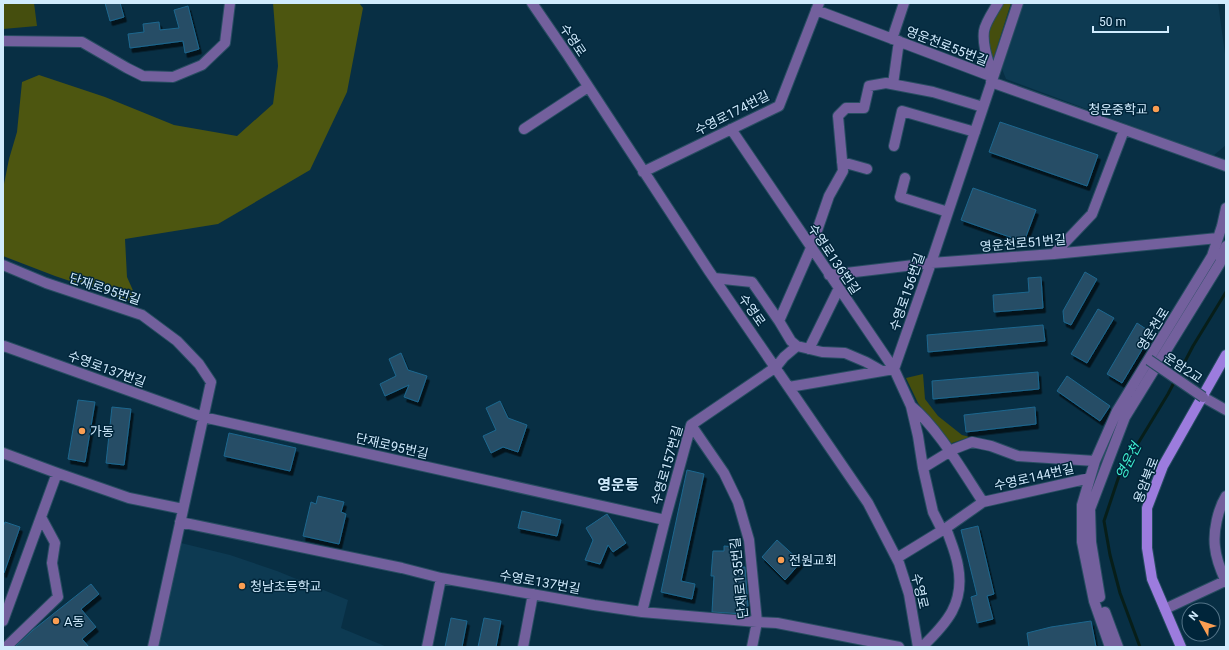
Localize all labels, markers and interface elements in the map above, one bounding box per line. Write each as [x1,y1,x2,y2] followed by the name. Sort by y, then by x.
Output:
[1093,8,1168,34] scale bar
[1099,15,1126,29] text: 50 m
[557,21,589,59] street label: 수영로
[904,24,990,68] street label: 영운천로55번길
[692,88,772,138] street label: 수영로174번길
[1088,102,1148,117] place label: 청운중학교
[1151,104,1161,114] marker: 청운중학교
[805,221,863,297] street label: 수영로136번길
[979,232,1067,254] street label: 영운천로51번길
[887,251,927,333] street label: 수영로156번길
[67,270,143,308] street label: 단재로95번길
[736,291,768,329] street label: 수영로
[1134,305,1172,353] street label: 영운천로
[66,348,148,390] street label: 수영로137번길
[1161,350,1205,386] street label: 운암2교
[90,424,114,439] place label: 가동
[649,424,685,506] street label: 수영로157번길
[77,426,87,436] marker: 가동
[354,430,430,462] street label: 단재로95번길
[1112,439,1144,482] water label: 영운천
[1130,455,1162,505] street label: 용암북로
[993,461,1075,493] street label: 수영로144번길
[597,476,639,494] district label: 영운동
[727,537,751,619] street label: 단재로135번길
[789,553,837,568] place label: 전원교회
[776,555,786,565] marker: 전원교회
[498,568,582,596] street label: 수영로137번길
[909,572,931,610] street label: 수영로
[250,579,322,594] place label: 청남초등학교
[237,581,247,591] marker: 청남초등학교
[1181,602,1221,642] north arrow
[1186,609,1201,623] text: N
[64,614,84,629] place label: A동
[51,616,61,626] marker: A동

